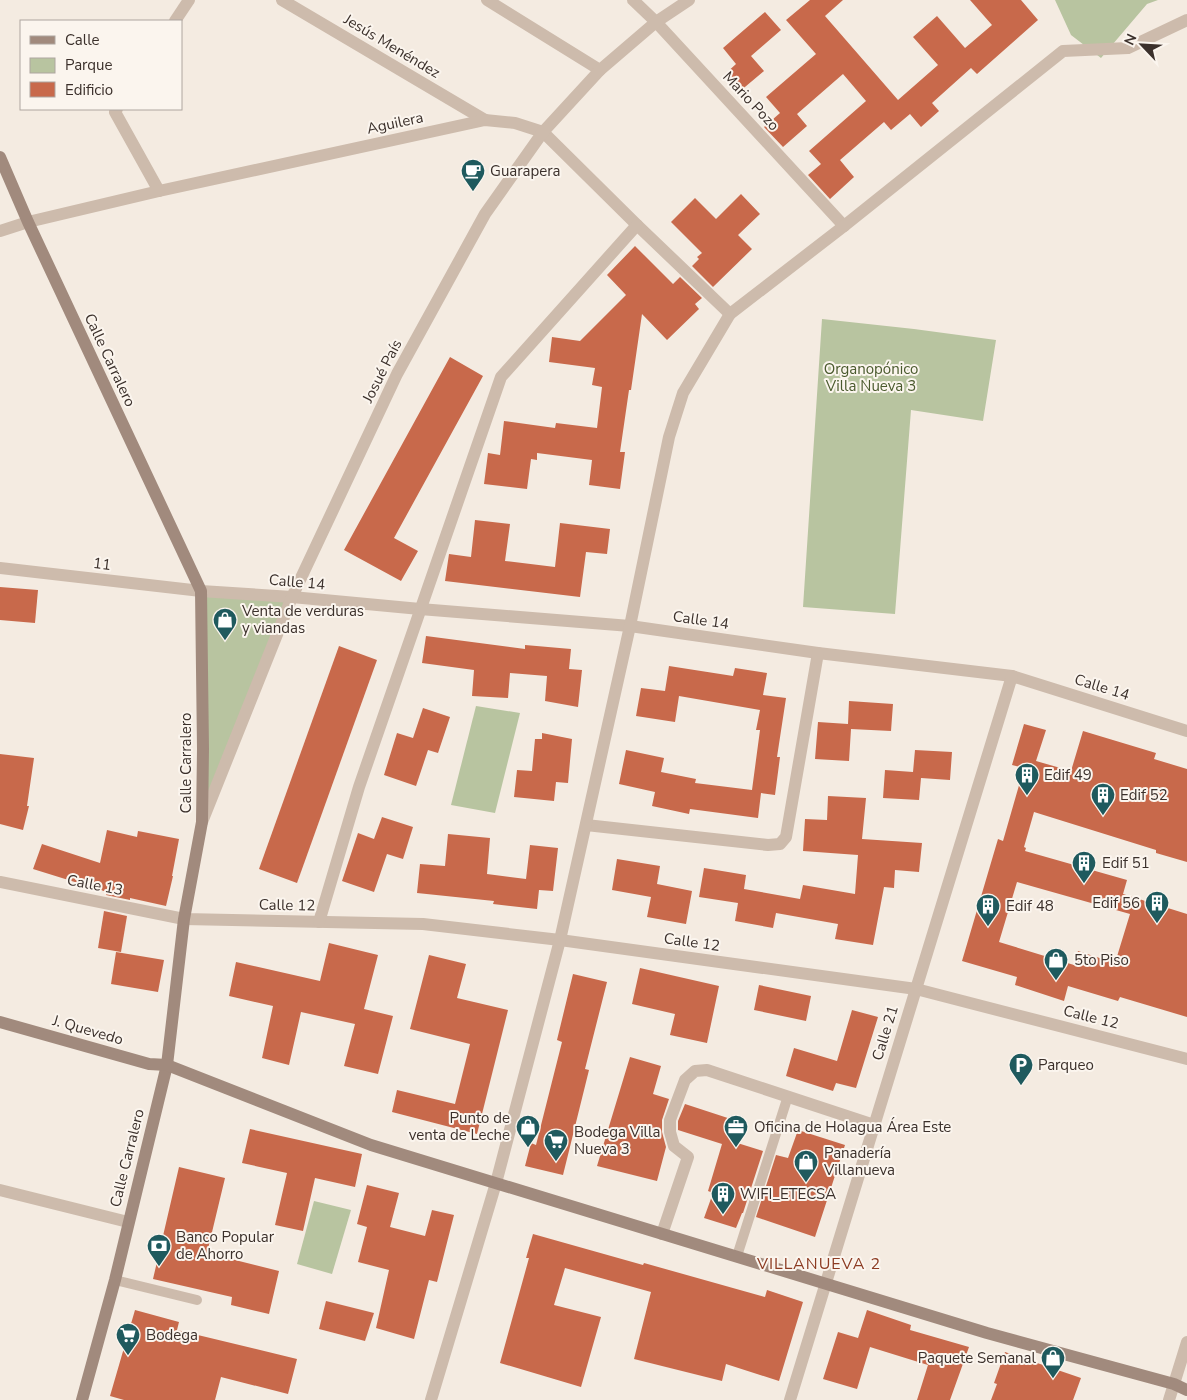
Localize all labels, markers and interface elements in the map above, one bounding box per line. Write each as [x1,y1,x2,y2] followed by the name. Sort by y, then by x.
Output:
[339,9,444,83] street label: Jesús Menéndez
[20,20,182,110] legend
[1117,20,1167,70] north arrow
[65,30,100,50] text: Calle
[1120,31,1141,48] text: N
[65,55,113,75] text: Parque
[718,67,784,135] street label: Mario Pozo
[65,80,113,100] text: Edificio
[365,107,425,139] street label: Aguilera
[460,158,486,192] cafe icon: Guarapera
[490,161,560,181] place label: Guarapera
[80,310,140,410] street label: Calle Carralero
[357,336,406,407] street label: Josué País
[824,359,918,396] park label: Organopónico Villa Nueva 3
[92,553,112,575] street label: 11
[268,570,326,594] street label: Calle 14
[241,601,364,638] place label: Venta de verduras y viandas
[672,606,730,634] street label: Calle 14
[212,607,238,641] shop icon: Venta de verduras y viandas
[1072,669,1132,705] street label: Calle 14
[176,713,196,813] street label: Calle Carralero
[1014,762,1040,796] building icon: Edif 49
[1044,765,1092,785] place label: Edif 49
[1090,782,1116,816] building icon: Edif 52
[1120,785,1168,805] place label: Edif 52
[1071,850,1097,884] building icon: Edif 51
[1102,853,1150,873] place label: Edif 51
[65,870,125,900] street label: Calle 13
[1144,890,1170,924] building icon: Edif 56
[975,893,1001,927] building icon: Edif 48
[1092,893,1140,913] place label: Edif 56
[259,895,315,915] street label: Calle 12
[1006,896,1054,916] place label: Edif 48
[663,928,721,956] street label: Calle 12
[1043,947,1069,981] shop icon: 5to Piso
[1074,950,1129,970] place label: 5to Piso
[1061,1000,1121,1034] street label: Calle 12
[867,1003,903,1063] street label: Calle 21
[49,1010,126,1050] street label: J. Quevedo
[1008,1052,1034,1086] parking icon: Parqueo
[1038,1055,1094,1075] place label: Parqueo
[105,1107,149,1209] street label: Calle Carralero
[409,1108,510,1145] place label: Punto de venta de Leche
[515,1114,541,1148] shop icon: Punto de venta de Leche
[723,1114,749,1148] office icon: Oficina de Holagua Área Este
[754,1117,951,1137] place label: Oficina de Holagua Área Este
[574,1122,660,1159] place label: Bodega Villa Nueva 3
[543,1128,569,1162] supermarket icon: Bodega Villa Nueva 3
[823,1143,895,1180] place label: Panadería Villanueva
[793,1149,819,1183] shop icon: Panadería Villanueva
[710,1181,736,1215] building icon: WIFI_ETECSA
[740,1184,836,1204] place label: WIFI_ETECSA
[176,1227,275,1264] place label: Banco Popular de Ahorro
[146,1233,172,1267] bank icon: Banco Popular de Ahorro
[756,1253,881,1275] district label: VILLANUEVA 2
[115,1322,141,1356] supermarket icon: Bodega
[146,1325,198,1345] place label: Bodega
[1040,1345,1066,1379] shop icon: Paquete Semanal
[918,1348,1037,1368] place label: Paquete Semanal

